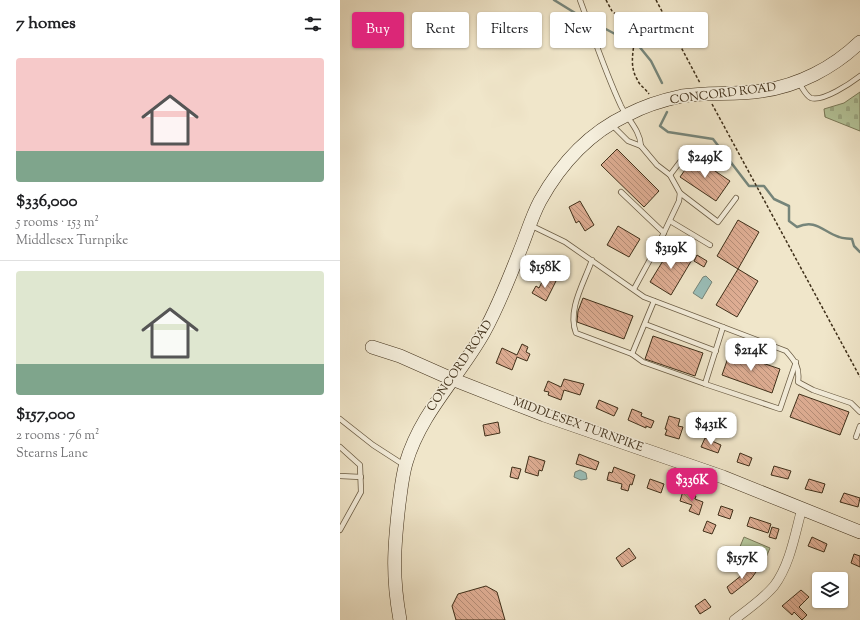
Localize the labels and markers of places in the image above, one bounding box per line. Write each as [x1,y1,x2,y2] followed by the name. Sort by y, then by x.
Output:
[677,145,733,179] pin: $249K
[643,236,699,270] pin: $319K
[517,255,573,289] pin: $158K
[723,338,779,372] pin: $214K
[683,412,739,446] pin: $431K
[664,468,720,502] pin: $336K
[714,546,770,580] pin: $157K

